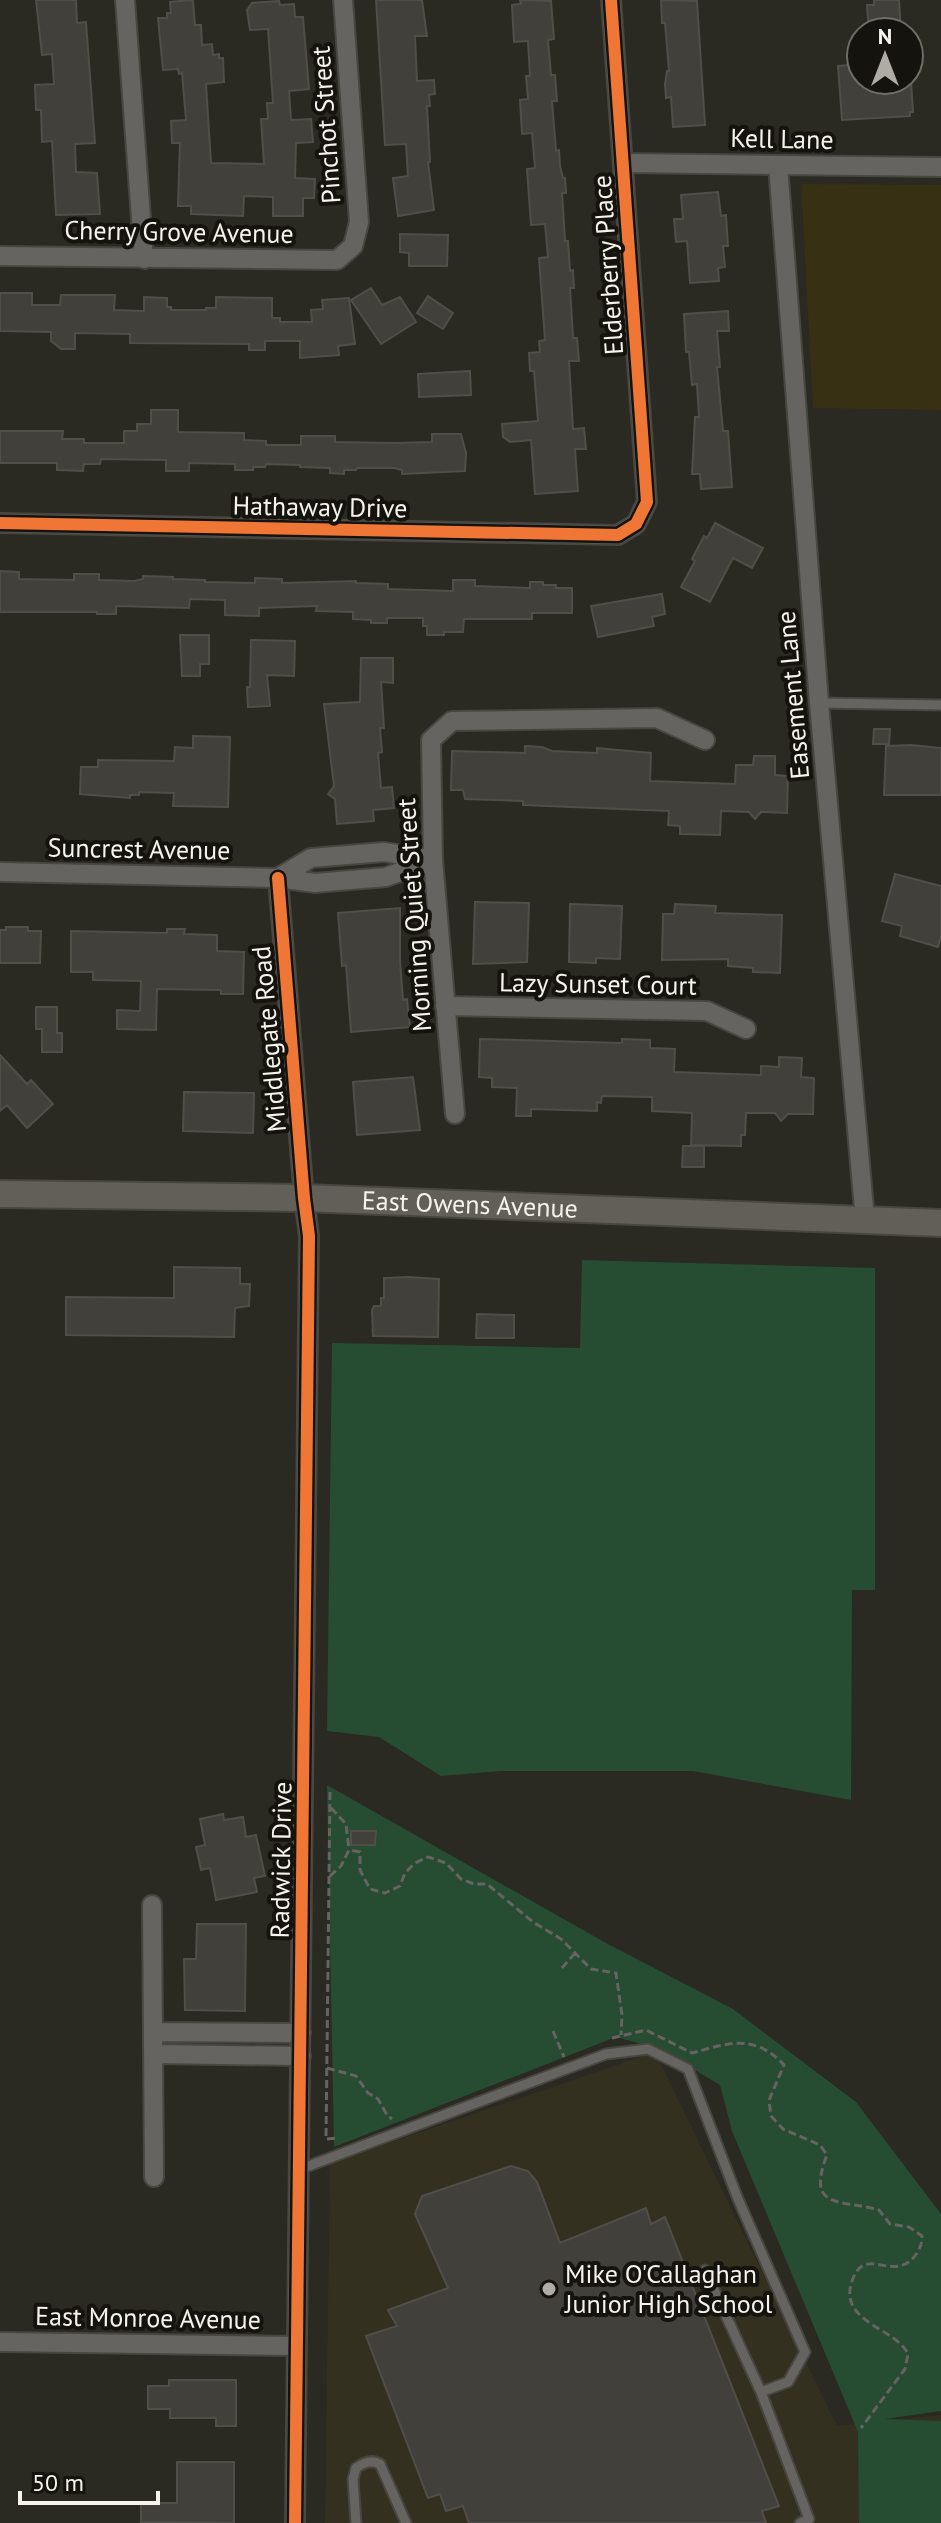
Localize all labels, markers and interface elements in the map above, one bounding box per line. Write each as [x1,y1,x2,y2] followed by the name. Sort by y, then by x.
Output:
[845,16,925,96] north arrow
[878,22,892,50] text: N
[304,45,347,205] street label: Pinchot Street
[730,121,834,156] street label: Kell Lane
[585,174,630,356] street label: Elderberry Place
[64,213,294,250] street label: Cherry Grove Avenue
[232,488,408,525] street label: Hathaway Drive
[769,610,816,780] street label: Easement Lane
[389,797,438,1033] street label: Morning Quiet Street
[47,830,231,867] street label: Suncrest Avenue
[244,945,293,1133] street label: Middlegate Road
[499,965,697,1002] street label: Lazy Sunset Court
[361,1183,578,1225] street label: East Owens Avenue
[263,1781,298,1939] street label: Radwick Drive
[564,2257,773,2320] place label: Mike O'Callaghan Junior High School
[540,2280,558,2298] marker: Mike O'Callaghan Junior High School
[35,2299,261,2336] street label: East Monroe Avenue
[20,2455,158,2505] scale bar
[32,2467,84,2498] text: 50 m

